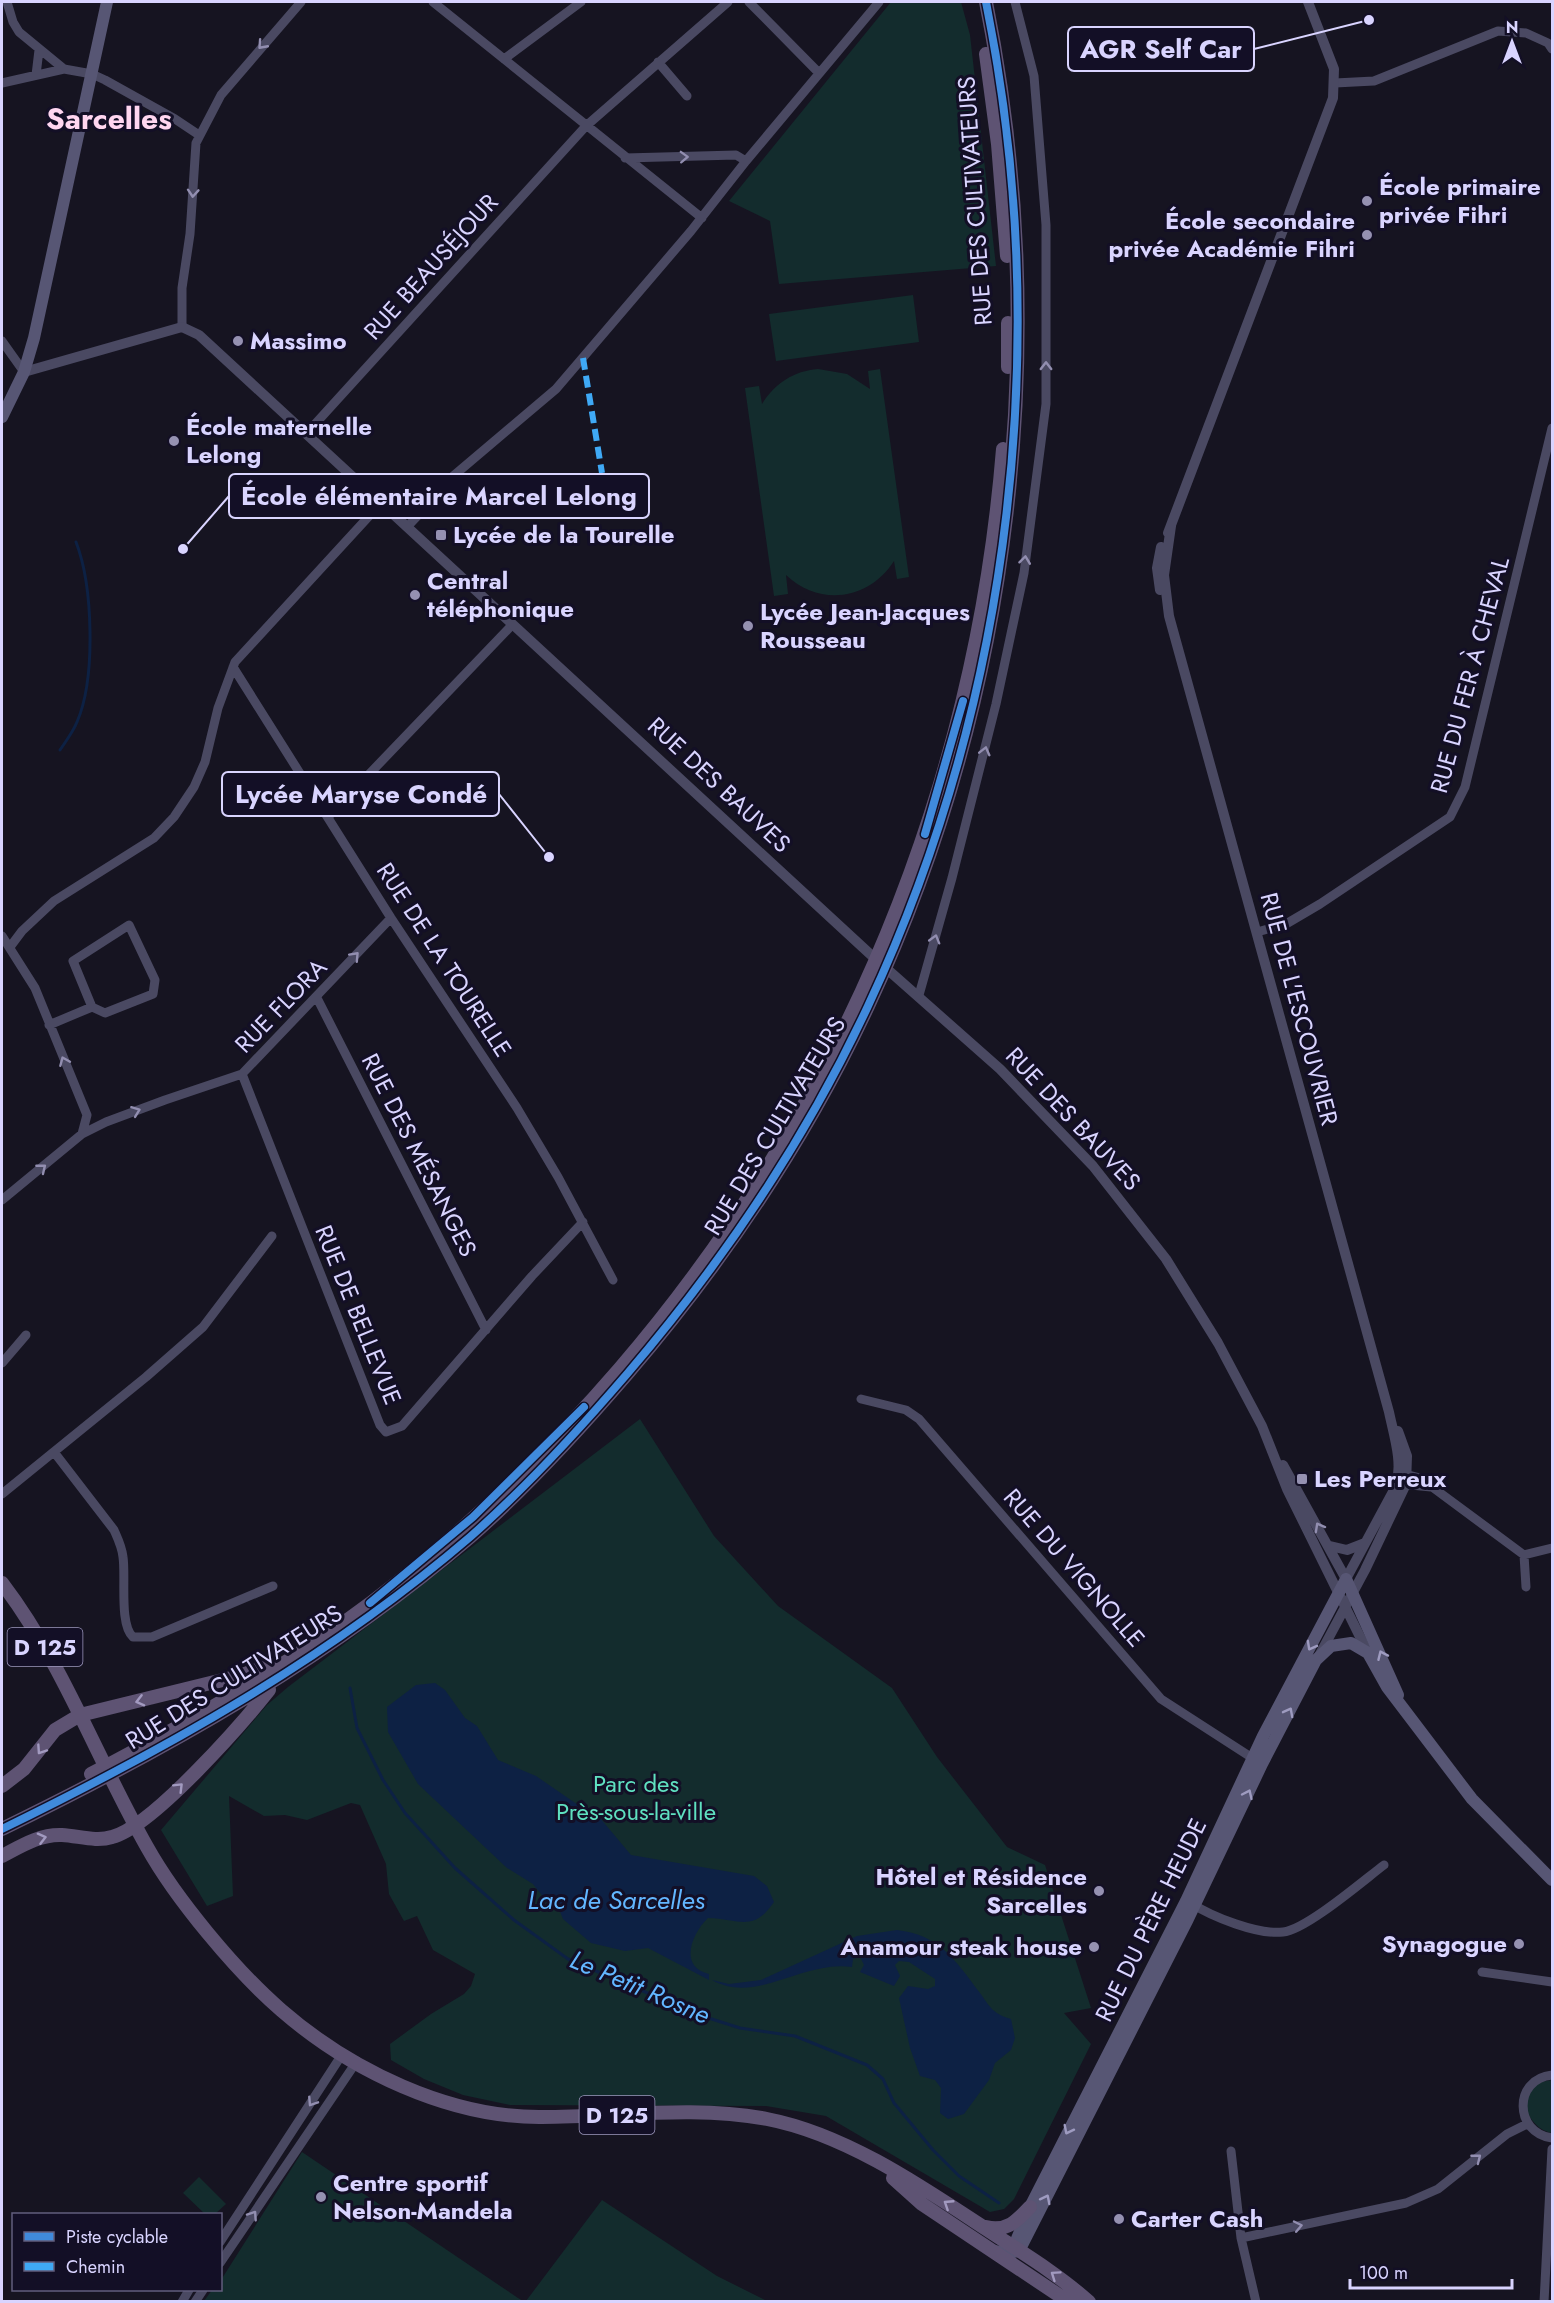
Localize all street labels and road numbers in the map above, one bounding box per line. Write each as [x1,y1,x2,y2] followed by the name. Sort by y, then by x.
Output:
[948,75,1001,327] street label: RUE DES CULTIVATEURS
[355,185,506,347] street label: RUE BEAUSÉJOUR
[1421,553,1518,797] street label: RUE DU FER À CHEVAL
[640,709,799,860] street label: RUE DES BAUVES
[368,856,521,1064] street label: RUE DE LA TOURELLE
[1252,889,1348,1130] street label: RUE DE L'ESCOUVRIER
[227,951,335,1061] street label: RUE FLORA
[695,1010,854,1242] street label: RUE DES CULTIVATEURS
[998,1039,1149,1198] street label: RUE DES BAUVES
[353,1047,486,1262] street label: RUE DES MÉSANGES
[306,1220,410,1410] street label: RUE DE BELLEVUE
[996,1481,1153,1655] street label: RUE DU VIGNOLLE
[118,1596,349,1758] street label: RUE DES CULTIVATEURS
[8,1628,82,1666] road number: D 125
[1086,1812,1215,2027] street label: RUE DU PÈRE HEUDE
[580,2096,654,2134] road number: D 125

